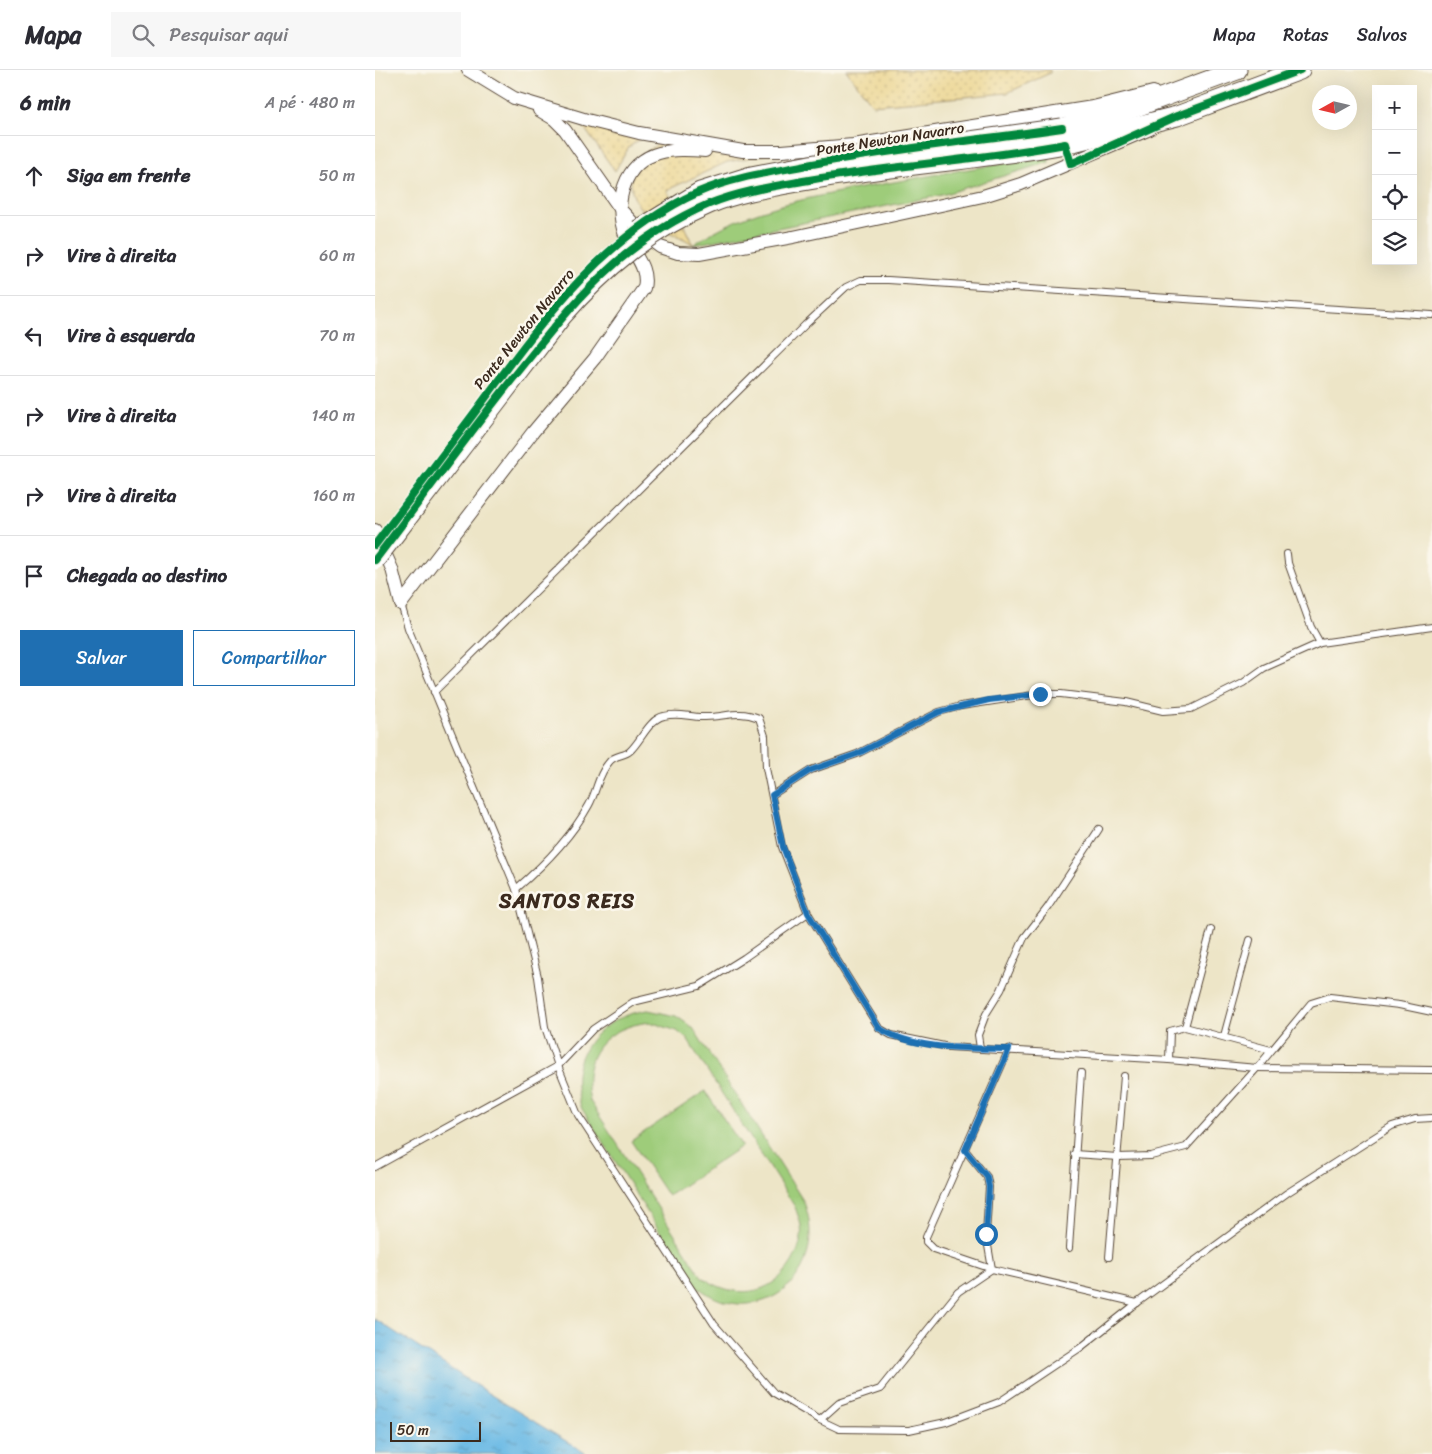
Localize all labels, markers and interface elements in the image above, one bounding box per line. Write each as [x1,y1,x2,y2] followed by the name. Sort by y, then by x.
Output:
[111,12,461,57] search box
[25,14,81,56] text: Mapa
[169,18,288,51] text: Pesquisar aqui
[1213,19,1255,51] text: Mapa
[1283,19,1329,51] text: Rotas
[1357,19,1407,51] text: Salvos
[129,21,157,49] icon: search
[20,84,71,122] text: 6 min
[1312,85,1357,130] north arrow
[1372,85,1417,265] map controls
[1372,85,1417,130] button: +
[265,88,355,117] text: A pé · 480 m
[814,114,966,164] street label: Ponte Newton Navarro
[1372,130,1417,175] button: −
[67,159,190,192] text: Siga em frente
[319,161,355,190] text: 50 m
[20,162,48,190] icon: ahead
[1372,175,1417,220] button: locate
[1372,220,1417,265] button: layers
[67,239,176,272] text: Vire à direita
[319,241,355,270] text: 60 m
[20,242,48,270] icon: right
[467,262,581,395] street label: Ponte Newton Navarro
[67,319,195,352] text: Vire à esquerda
[319,321,355,350] text: 70 m
[20,322,48,350] icon: left
[67,399,176,432] text: Vire à direita
[312,401,355,430] text: 140 m
[20,402,48,430] icon: right
[67,479,176,512] text: Vire à direita
[312,481,355,510] text: 160 m
[20,482,48,510] icon: right
[67,559,227,592] text: Chegada ao destino
[20,562,48,590] icon: arrive
[20,630,183,686] button: Salvar
[193,630,355,686] button: Compartilhar
[1029,683,1052,706] route end
[498,884,635,919] district label: SANTOS REIS
[975,1223,998,1246] route start
[397,1418,429,1443] text: 50 m
[390,1419,481,1442] scale bar

